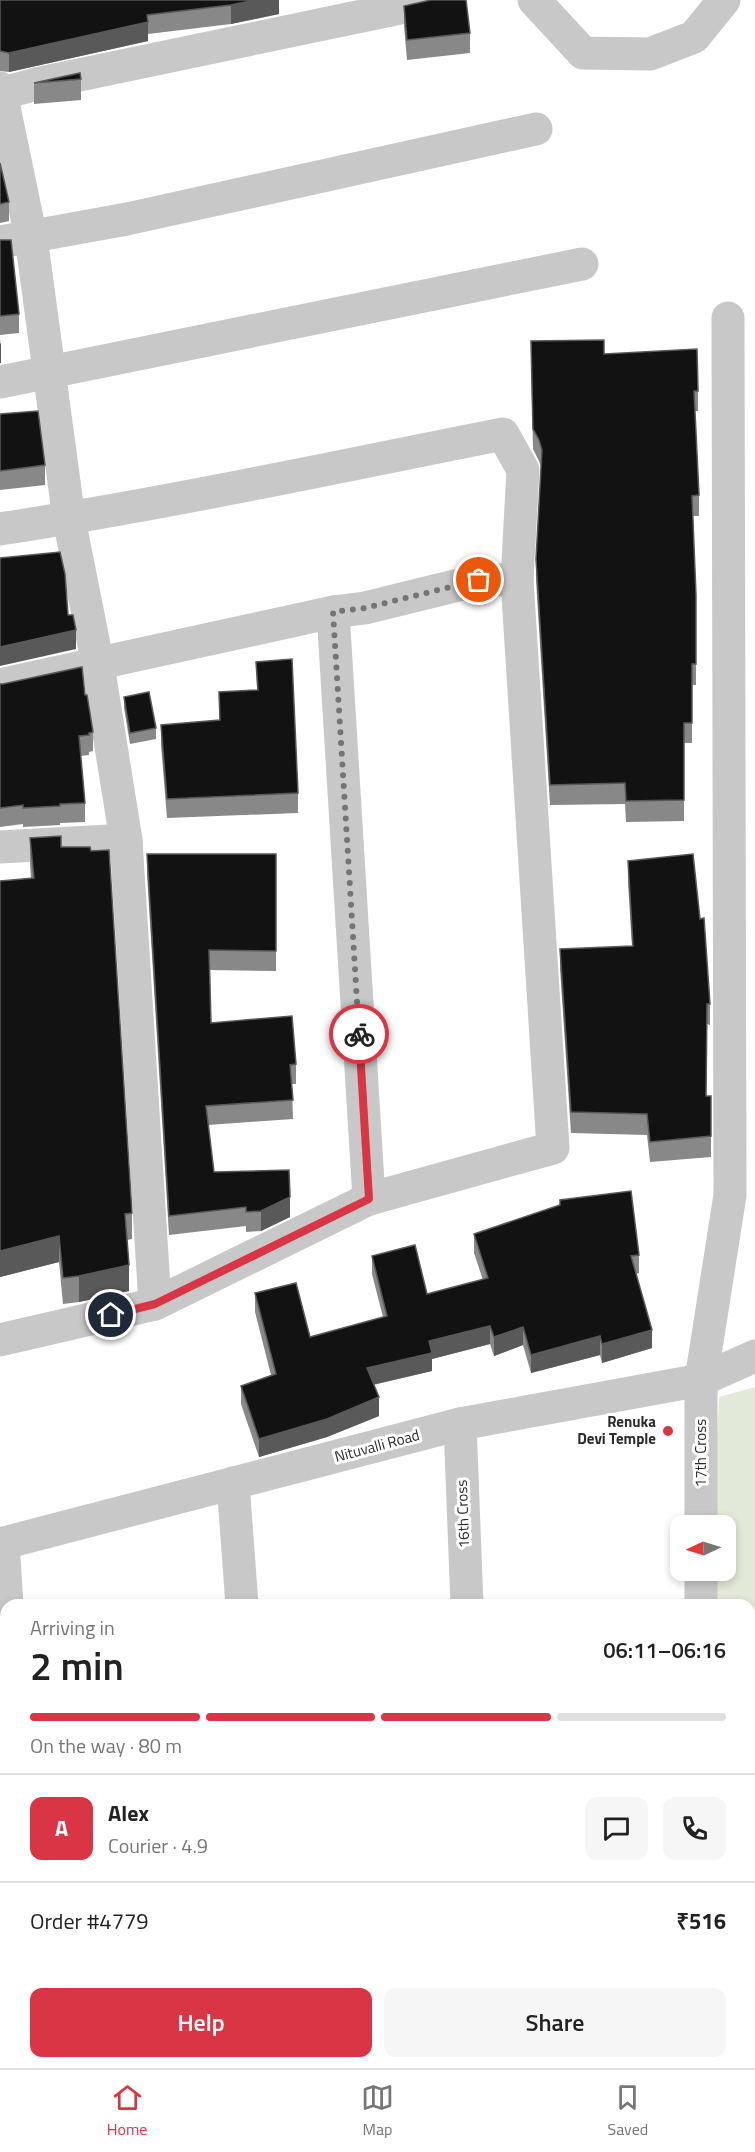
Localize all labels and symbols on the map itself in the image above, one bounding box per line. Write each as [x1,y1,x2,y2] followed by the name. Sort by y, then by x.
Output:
[453,554,504,605] pin
[329,1004,389,1064] courier
[85,1289,136,1340] pin
[577,1410,656,1450] place label: Renuka Devi Temple
[689,1419,712,1487] street label: 17th Cross
[332,1423,422,1468] street label: Nituvalli Road
[661,1424,675,1438] marker: Renuka Devi Temple
[450,1479,475,1549] street label: 16th Cross
[670,1515,736,1581] north arrow

